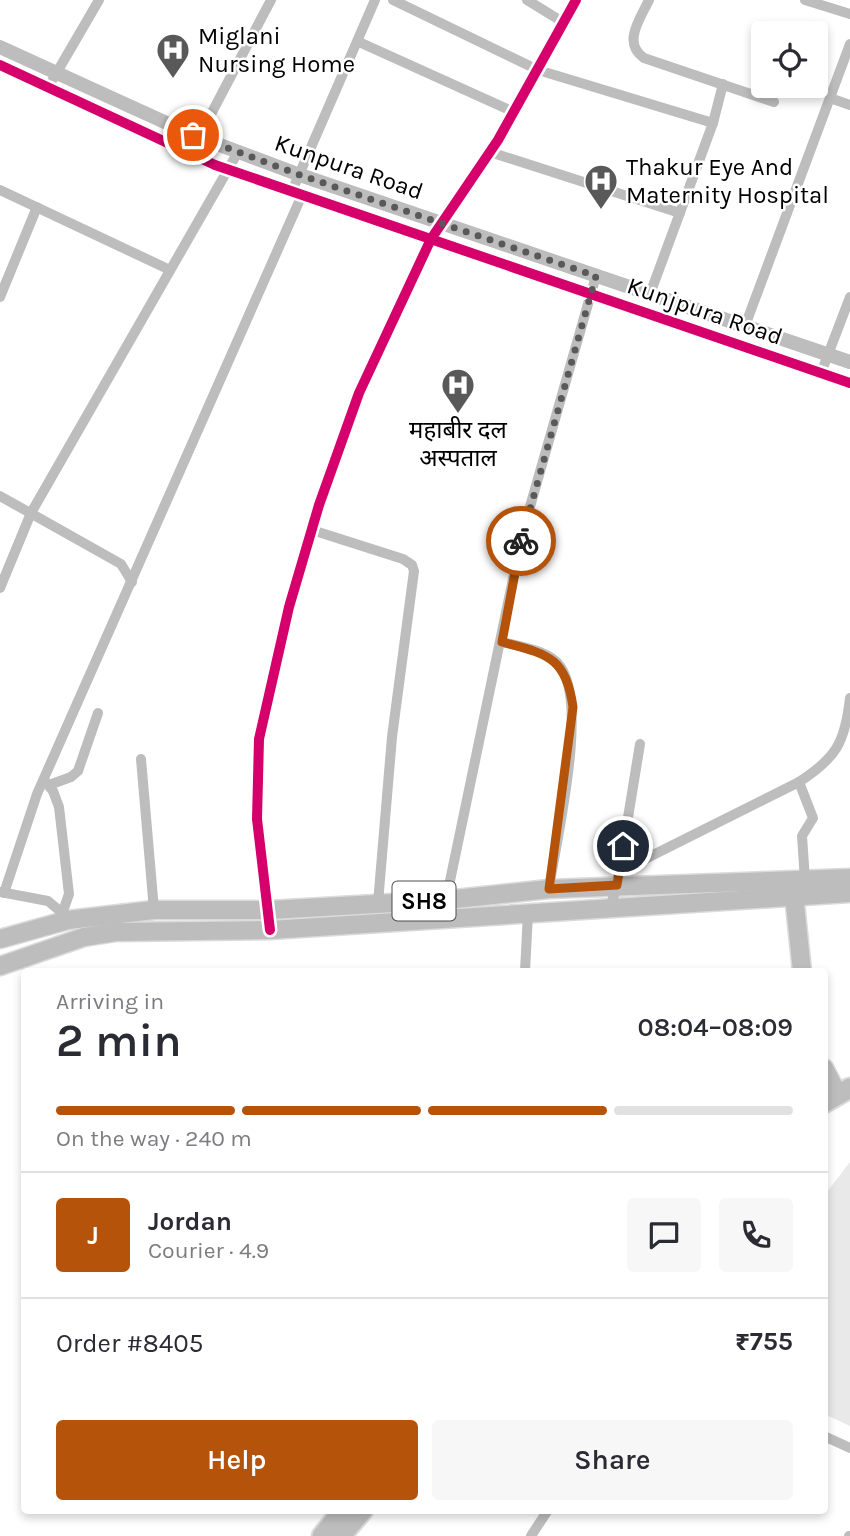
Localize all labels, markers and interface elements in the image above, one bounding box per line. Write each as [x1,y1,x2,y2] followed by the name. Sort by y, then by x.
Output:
[751,21,828,98] map controls
[751,21,828,98] button: locate
[198,22,355,78] place label: Miglani Nursing Home
[154,31,192,80] hospital icon: Miglani Nursing Home
[163,105,223,165] pin
[174,116,212,154] icon: bag
[271,129,427,205] street label: Kunpura Road
[626,153,829,209] place label: Thakur Eye And Maternity Hospital
[582,162,620,211] hospital icon: Thakur Eye And Maternity Hospital
[624,271,786,351] street label: Kunjpura Road
[439,366,477,415] hospital icon: महाबीर दल अस्पताल
[409,416,508,472] place label: महाबीर दल अस्पताल
[486,506,556,576] courier
[502,522,540,560] icon: bike
[593,816,653,876] pin
[604,827,642,865] icon: home
[392,882,456,920] road number: SH8
[56,988,164,1015] text: Arriving in
[638,1012,793,1043] text: 08:04–08:09
[56,1014,182,1068] text: 2 min
[56,1125,252,1152] text: On the way · 240 m
[627,1198,701,1272] button: chat
[719,1198,793,1272] button: phone
[148,1206,232,1237] text: Jordan
[87,1220,99,1251] text: J
[148,1237,269,1264] text: Courier · 4.9
[735,1326,793,1357] text: ₹755
[56,1328,203,1359] text: Order #8405
[56,1420,418,1500] button: Help
[432,1420,793,1500] button: Share

